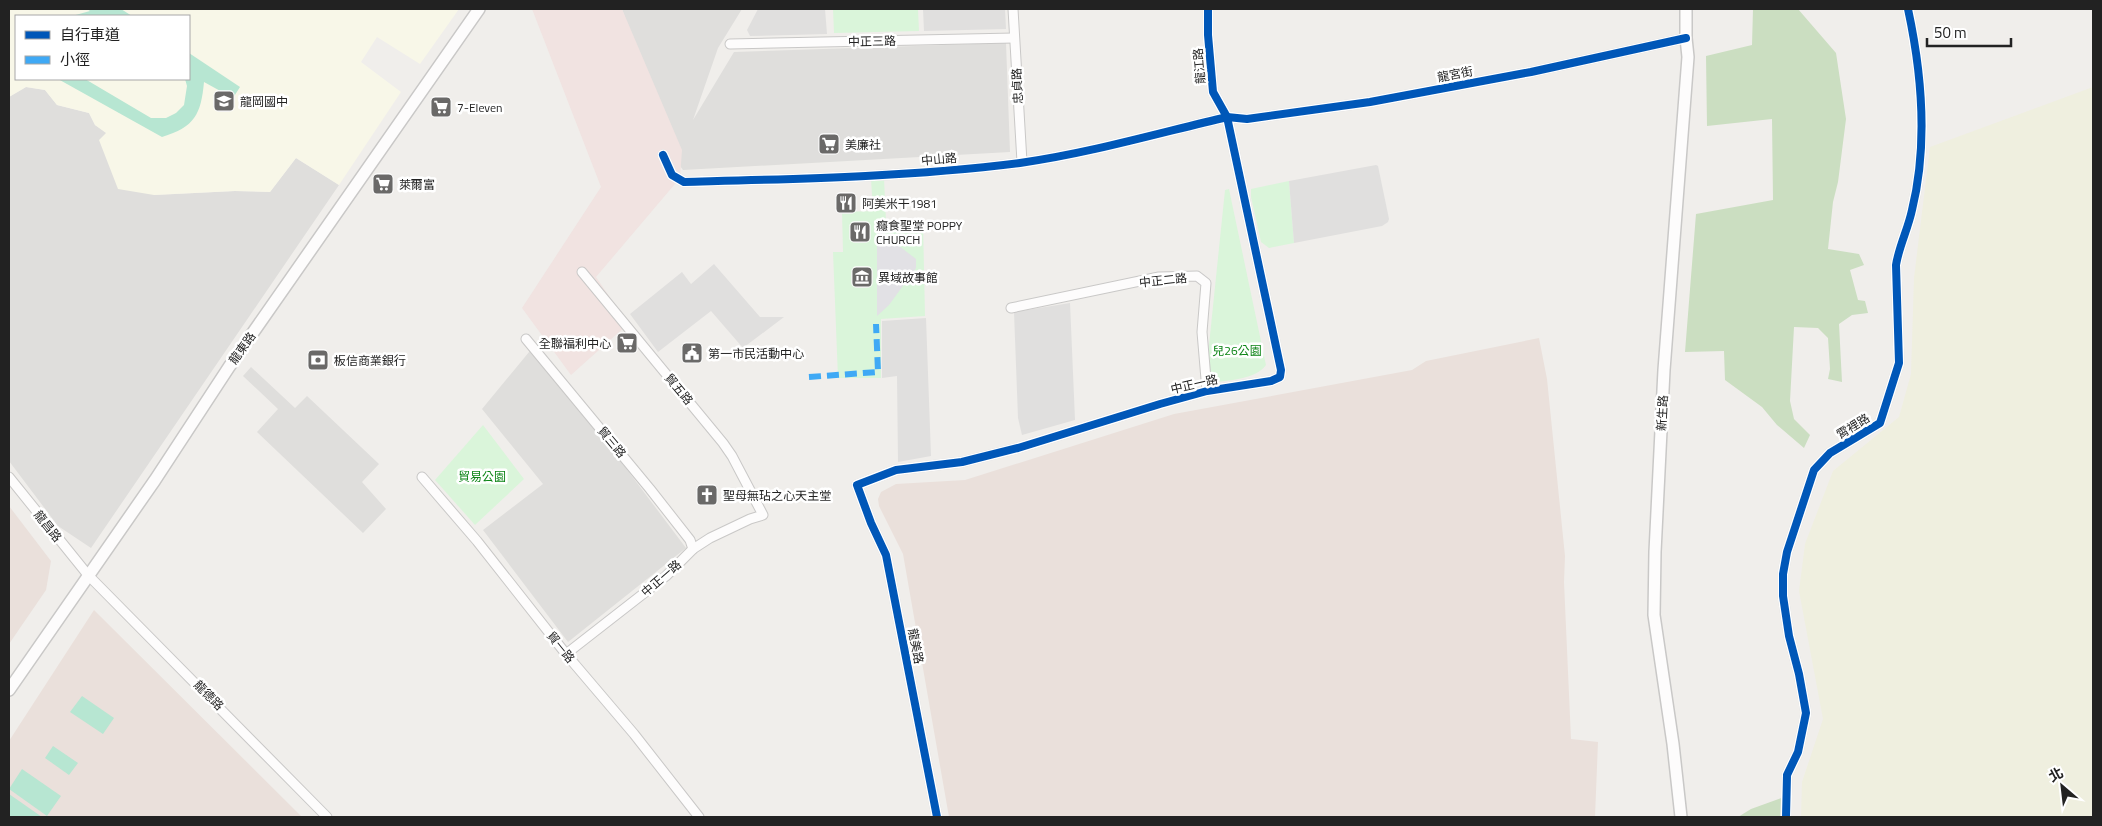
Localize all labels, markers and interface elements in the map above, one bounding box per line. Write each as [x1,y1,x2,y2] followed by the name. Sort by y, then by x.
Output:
[15,15,190,80] legend
[1927,15,2011,47] scale bar
[1934,21,1967,44] text: 50 m
[60,23,120,46] text: 自行車道
[848,31,896,51] street label: 中正三路
[1188,47,1210,85] street label: 龍江路
[60,48,90,71] text: 小徑
[1436,61,1474,87] street label: 龍宮街
[1007,68,1027,104] street label: 忠貞路
[212,89,236,113] school or university icon: 龍岡國中
[240,92,288,111] place label: 龍岡國中
[429,95,453,119] supermarket icon: 7-Eleven
[457,98,503,117] place label: 7-Eleven
[817,132,841,156] supermarket icon: 美廉社
[845,135,881,154] place label: 美廉社
[920,148,958,170] street label: 中山路
[371,172,395,196] supermarket icon: 萊爾富
[399,175,435,194] place label: 萊爾富
[834,191,858,215] restaurant icon: 阿美米干1981
[862,194,937,213] place label: 阿美米干1981
[876,216,963,249] place label: 癮食聖堂 POPPY CHURCH
[848,220,872,244] restaurant icon: 癮食聖堂 POPPY CHURCH
[850,265,874,289] museum icon: 異域故事館
[878,268,938,287] place label: 異域故事館
[1138,268,1188,292] street label: 中正二路
[224,328,260,368] street label: 龍東路
[615,331,639,355] supermarket icon: 全聯福利中心
[539,334,611,353] place label: 全聯福利中心
[680,341,704,365] public building icon: 第一市民活動中心
[1212,341,1262,360] park label: 兒26公園
[708,344,804,363] place label: 第一市民活動中心
[306,348,330,372] bank icon: 板信商業銀行
[334,351,406,370] place label: 板信商業銀行
[660,369,698,409] street label: 貿五路
[1168,369,1220,399] street label: 中正一路
[1652,395,1672,431] street label: 新生路
[1833,408,1873,444] street label: 霄裡路
[593,422,631,462] street label: 貿三路
[458,467,506,486] park label: 貿易公園
[695,483,719,507] church icon: 聖母無玷之心天主堂
[723,486,831,505] place label: 聖母無玷之心天主堂
[29,506,67,546] street label: 龍昌路
[637,555,685,601] street label: 中正一路
[542,627,580,667] street label: 貿一路
[903,627,929,665] street label: 龍美路
[190,676,228,714] street label: 龍德路
[2037,761,2087,811] north arrow
[2045,762,2067,787] text: 北

